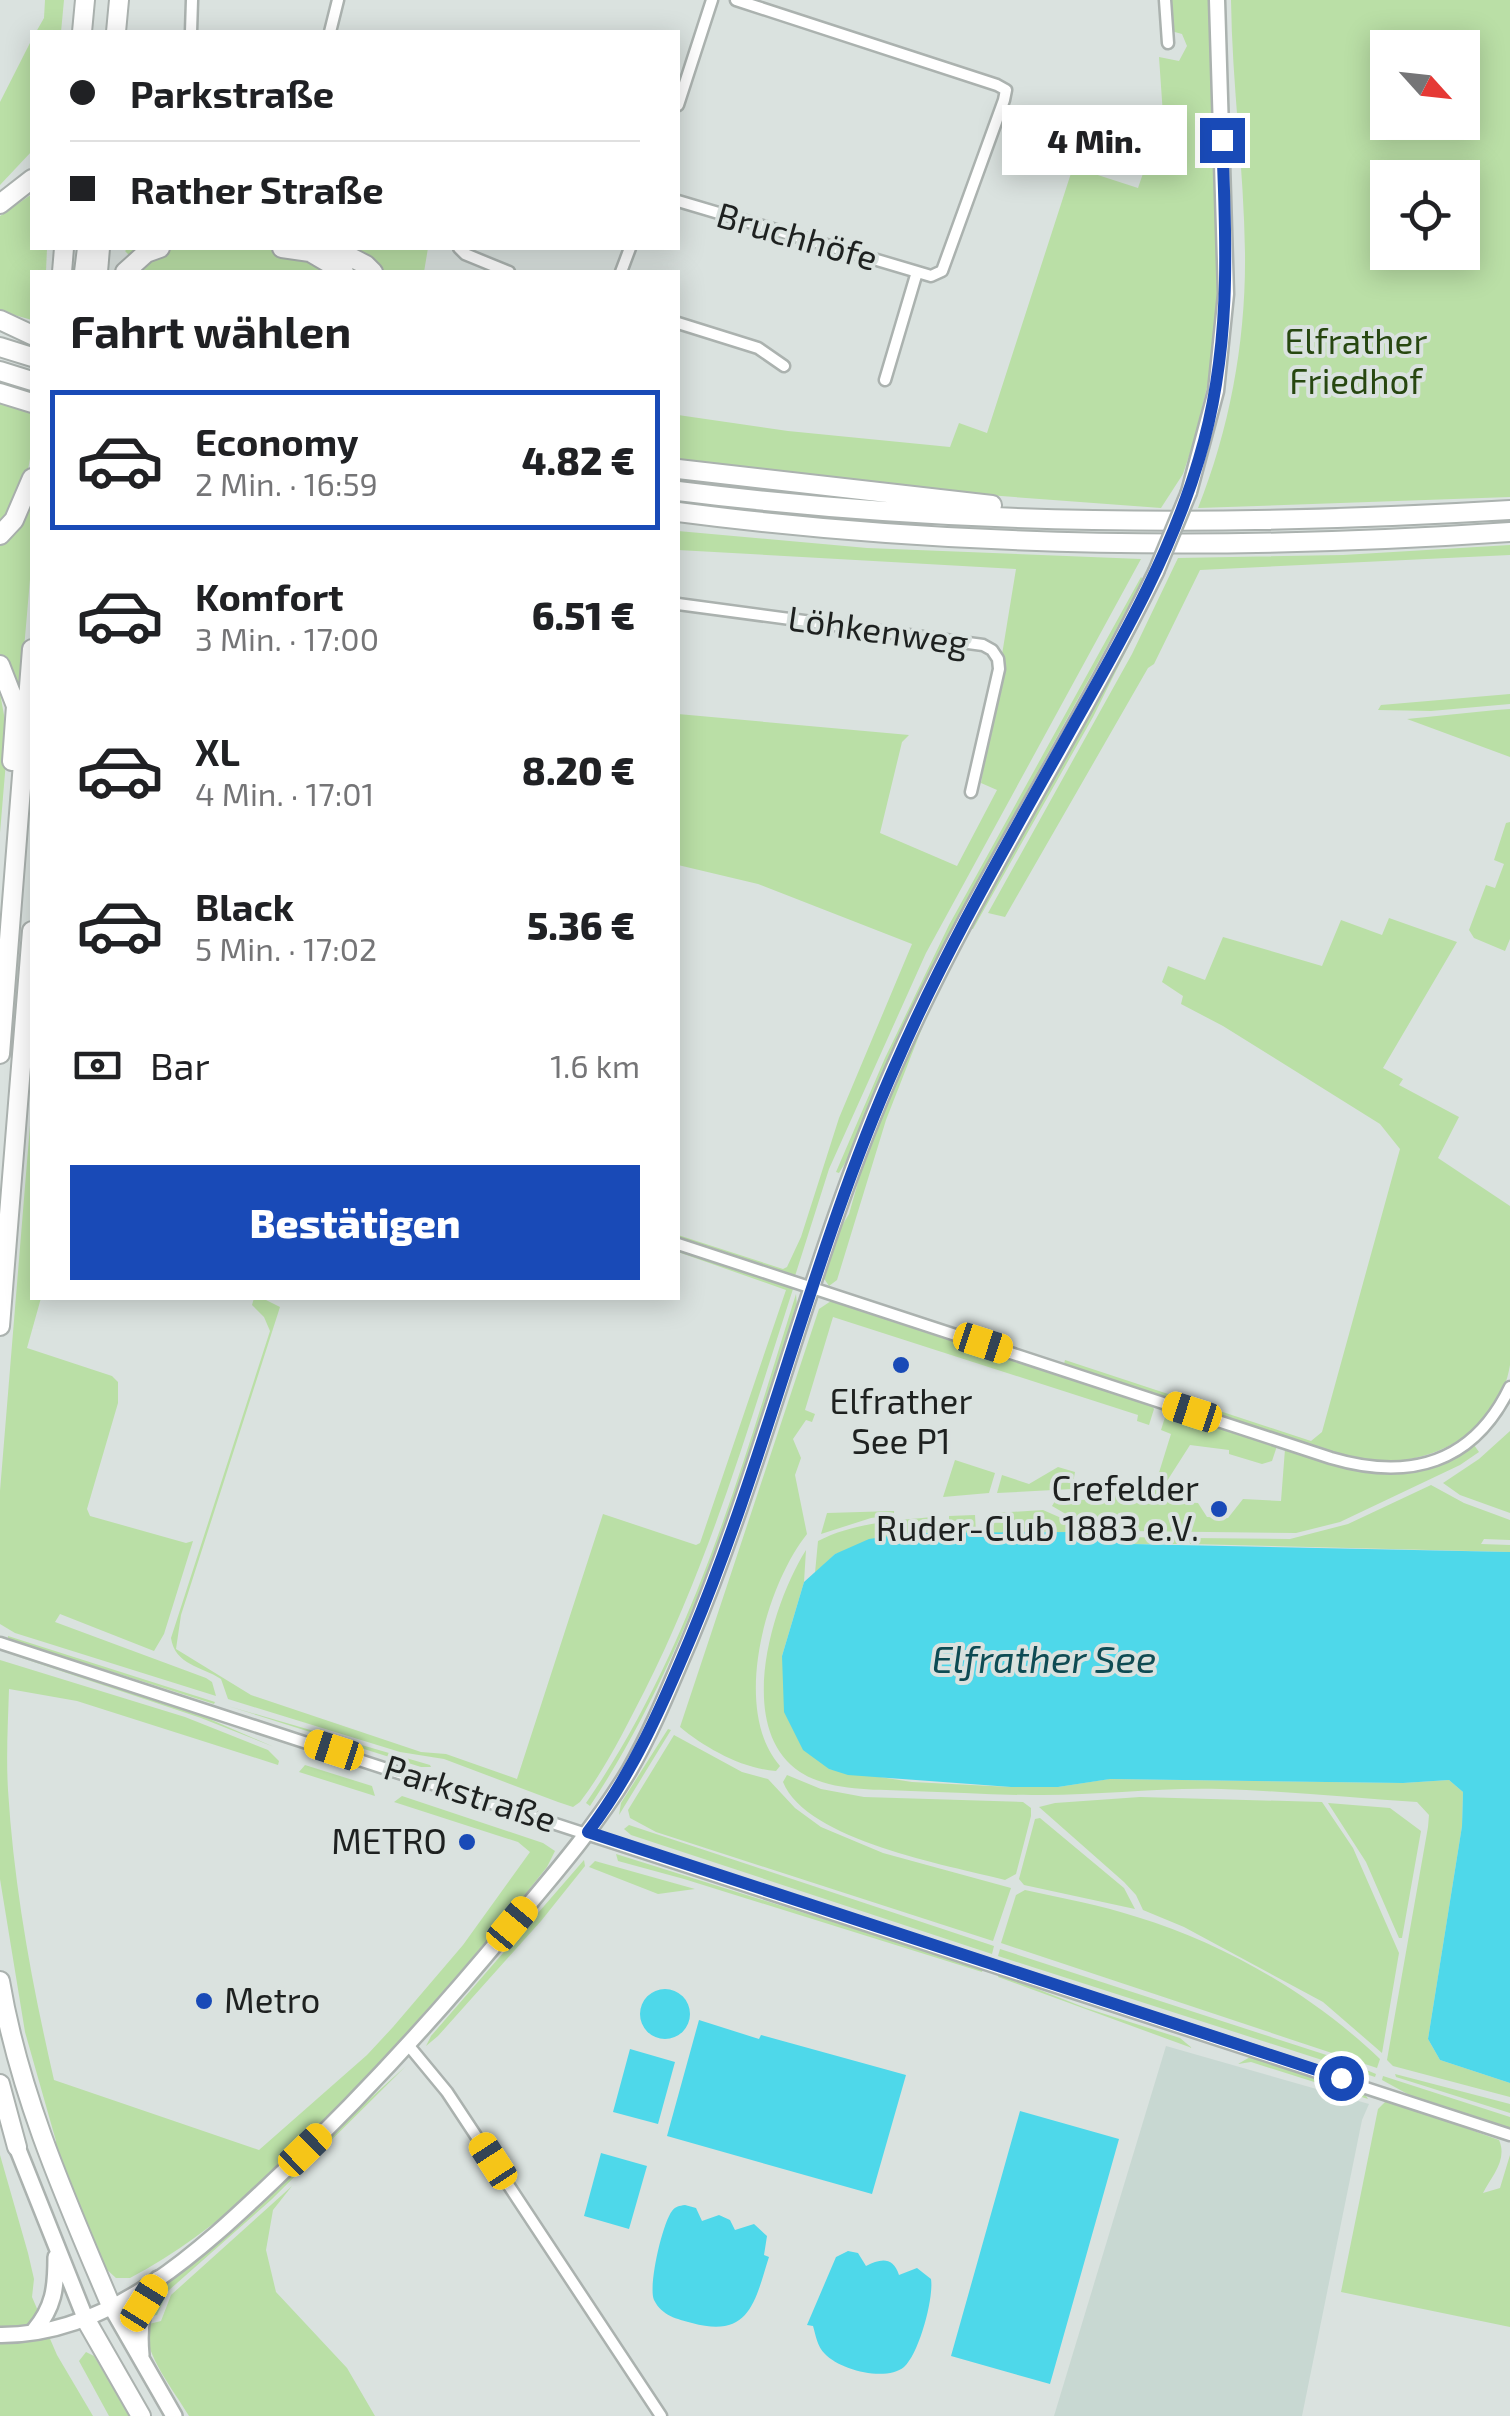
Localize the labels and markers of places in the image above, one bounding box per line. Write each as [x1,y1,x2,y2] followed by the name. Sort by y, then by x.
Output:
[890,1354,912,1376] marker: Elfrather See P1
[830,1379,972,1461] place label: Elfrather See P1
[876,1466,1199,1548] place label: Crefelder Ruder-Club 1883 e.V.
[1208,1498,1230,1520] marker: Crefelder Ruder-Club 1883 e.V.
[331,1819,447,1861] place label: METRO
[456,1831,478,1853] marker: METRO
[224,1978,320,2020] place label: Metro
[193,1990,215,2012] marker: Metro

